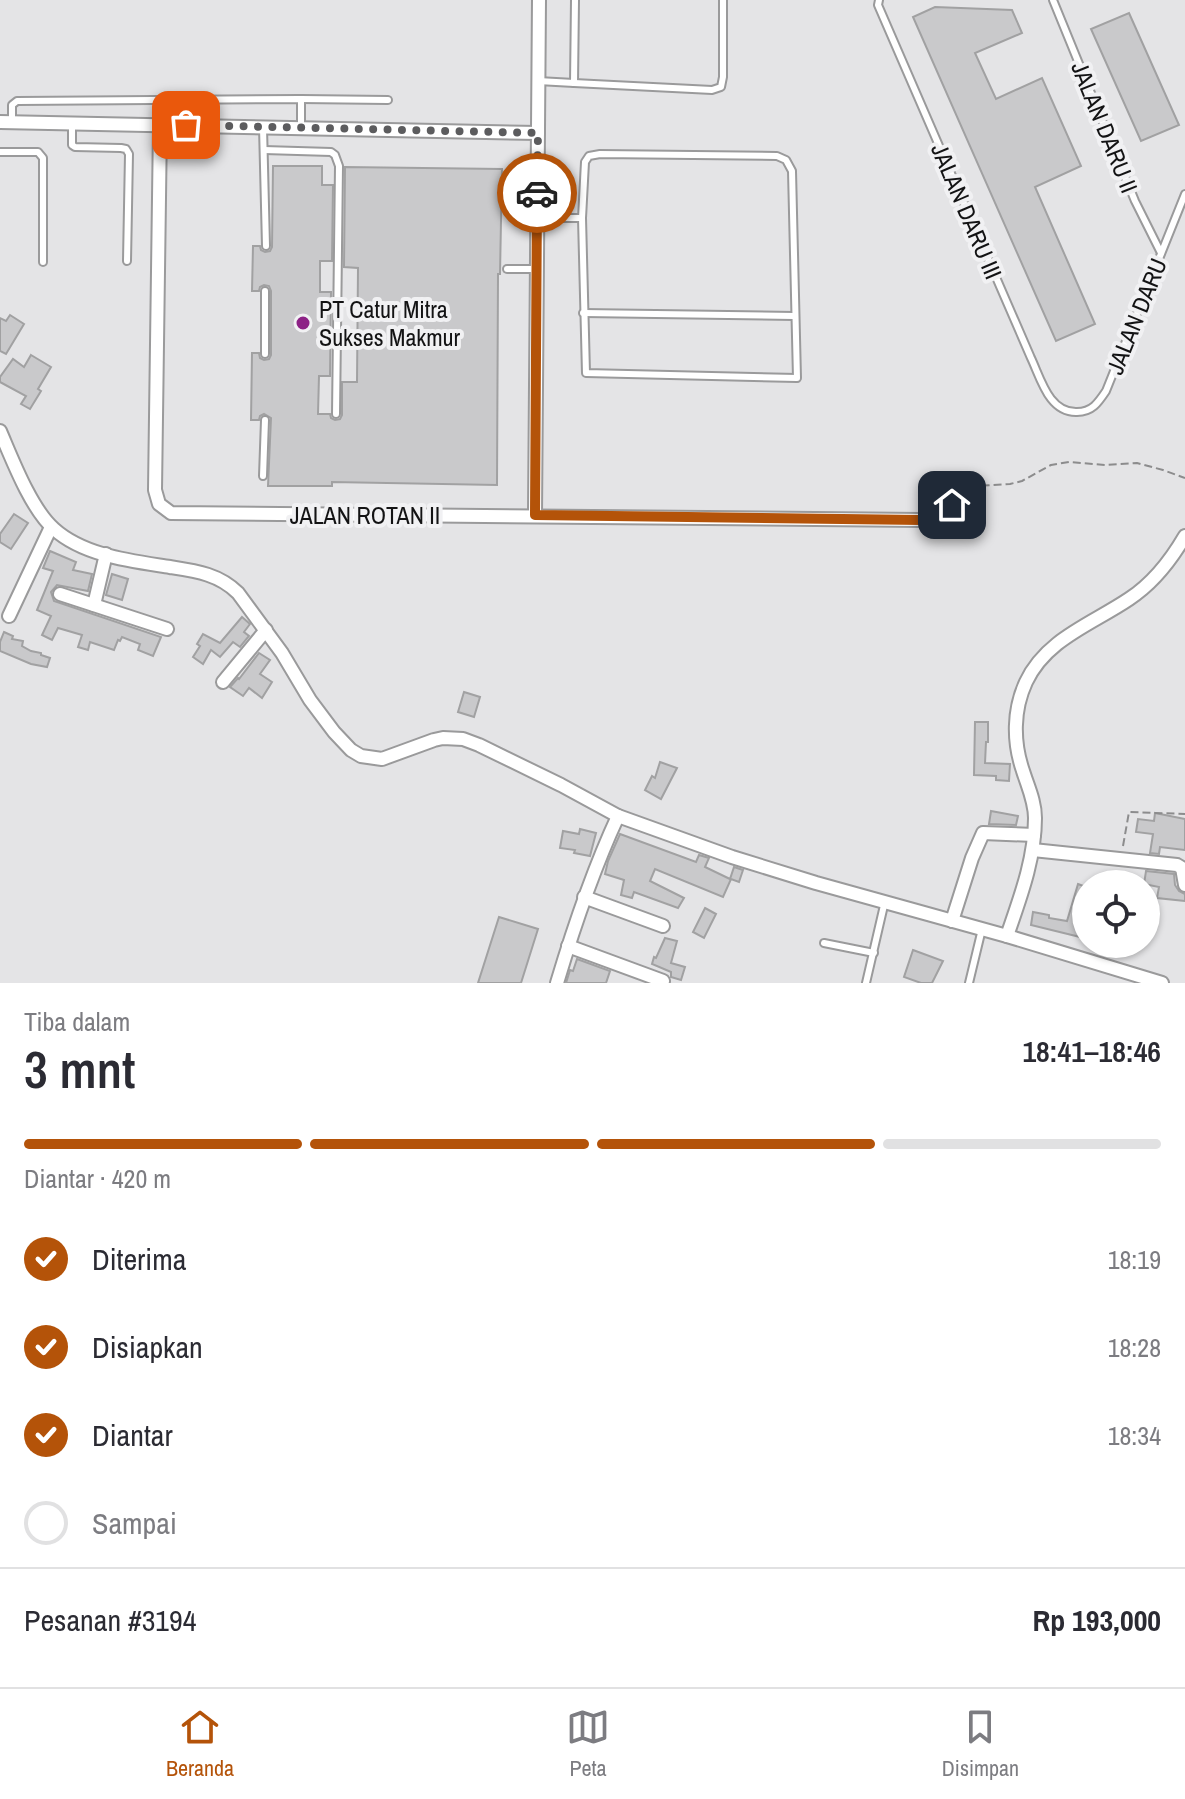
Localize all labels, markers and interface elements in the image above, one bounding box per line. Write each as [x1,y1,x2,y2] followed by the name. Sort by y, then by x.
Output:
[1064,57,1146,197] street label: JALAN DARU II
[152,91,220,159] pin
[164,103,208,147] icon: bag
[924,138,1010,284] street label: JALAN DARU III
[497,153,577,233] courier
[515,171,559,215] icon: car
[1098,253,1174,379] street label: JALAN DARU
[319,293,461,353] place label: PT Catur Mitra Sukses Makmur
[294,314,312,332] marker: PT Catur Mitra Sukses Makmur
[918,471,986,539] pin
[930,483,974,527] icon: home
[290,499,440,531] street label: JALAN ROTAN II
[1072,870,1160,958] map controls
[1072,870,1160,958] button: locate
[24,1004,130,1039] text: Tiba dalam
[1022,1031,1161,1071] text: 18:41–18:46
[24,1034,135,1104] text: 3 mnt
[24,1161,171,1196] text: Diantar · 420 m
[24,1237,68,1281] icon: check
[92,1239,186,1279] text: Diterima
[1108,1242,1161,1277] text: 18:19
[24,1325,68,1369] icon: check
[92,1327,203,1367] text: Disiapkan
[1108,1330,1161,1365] text: 18:28
[24,1413,68,1457] icon: check
[92,1415,173,1455] text: Diantar
[1108,1418,1161,1453] text: 18:34
[92,1503,177,1543] text: Sampai
[24,1600,196,1640] text: Pesanan #3194
[1032,1600,1161,1640] text: Rp 193,000
[166,1705,234,1783] tab: Beranda
[566,1705,610,1783] tab: Peta
[942,1705,1019,1783] tab: Disimpan

